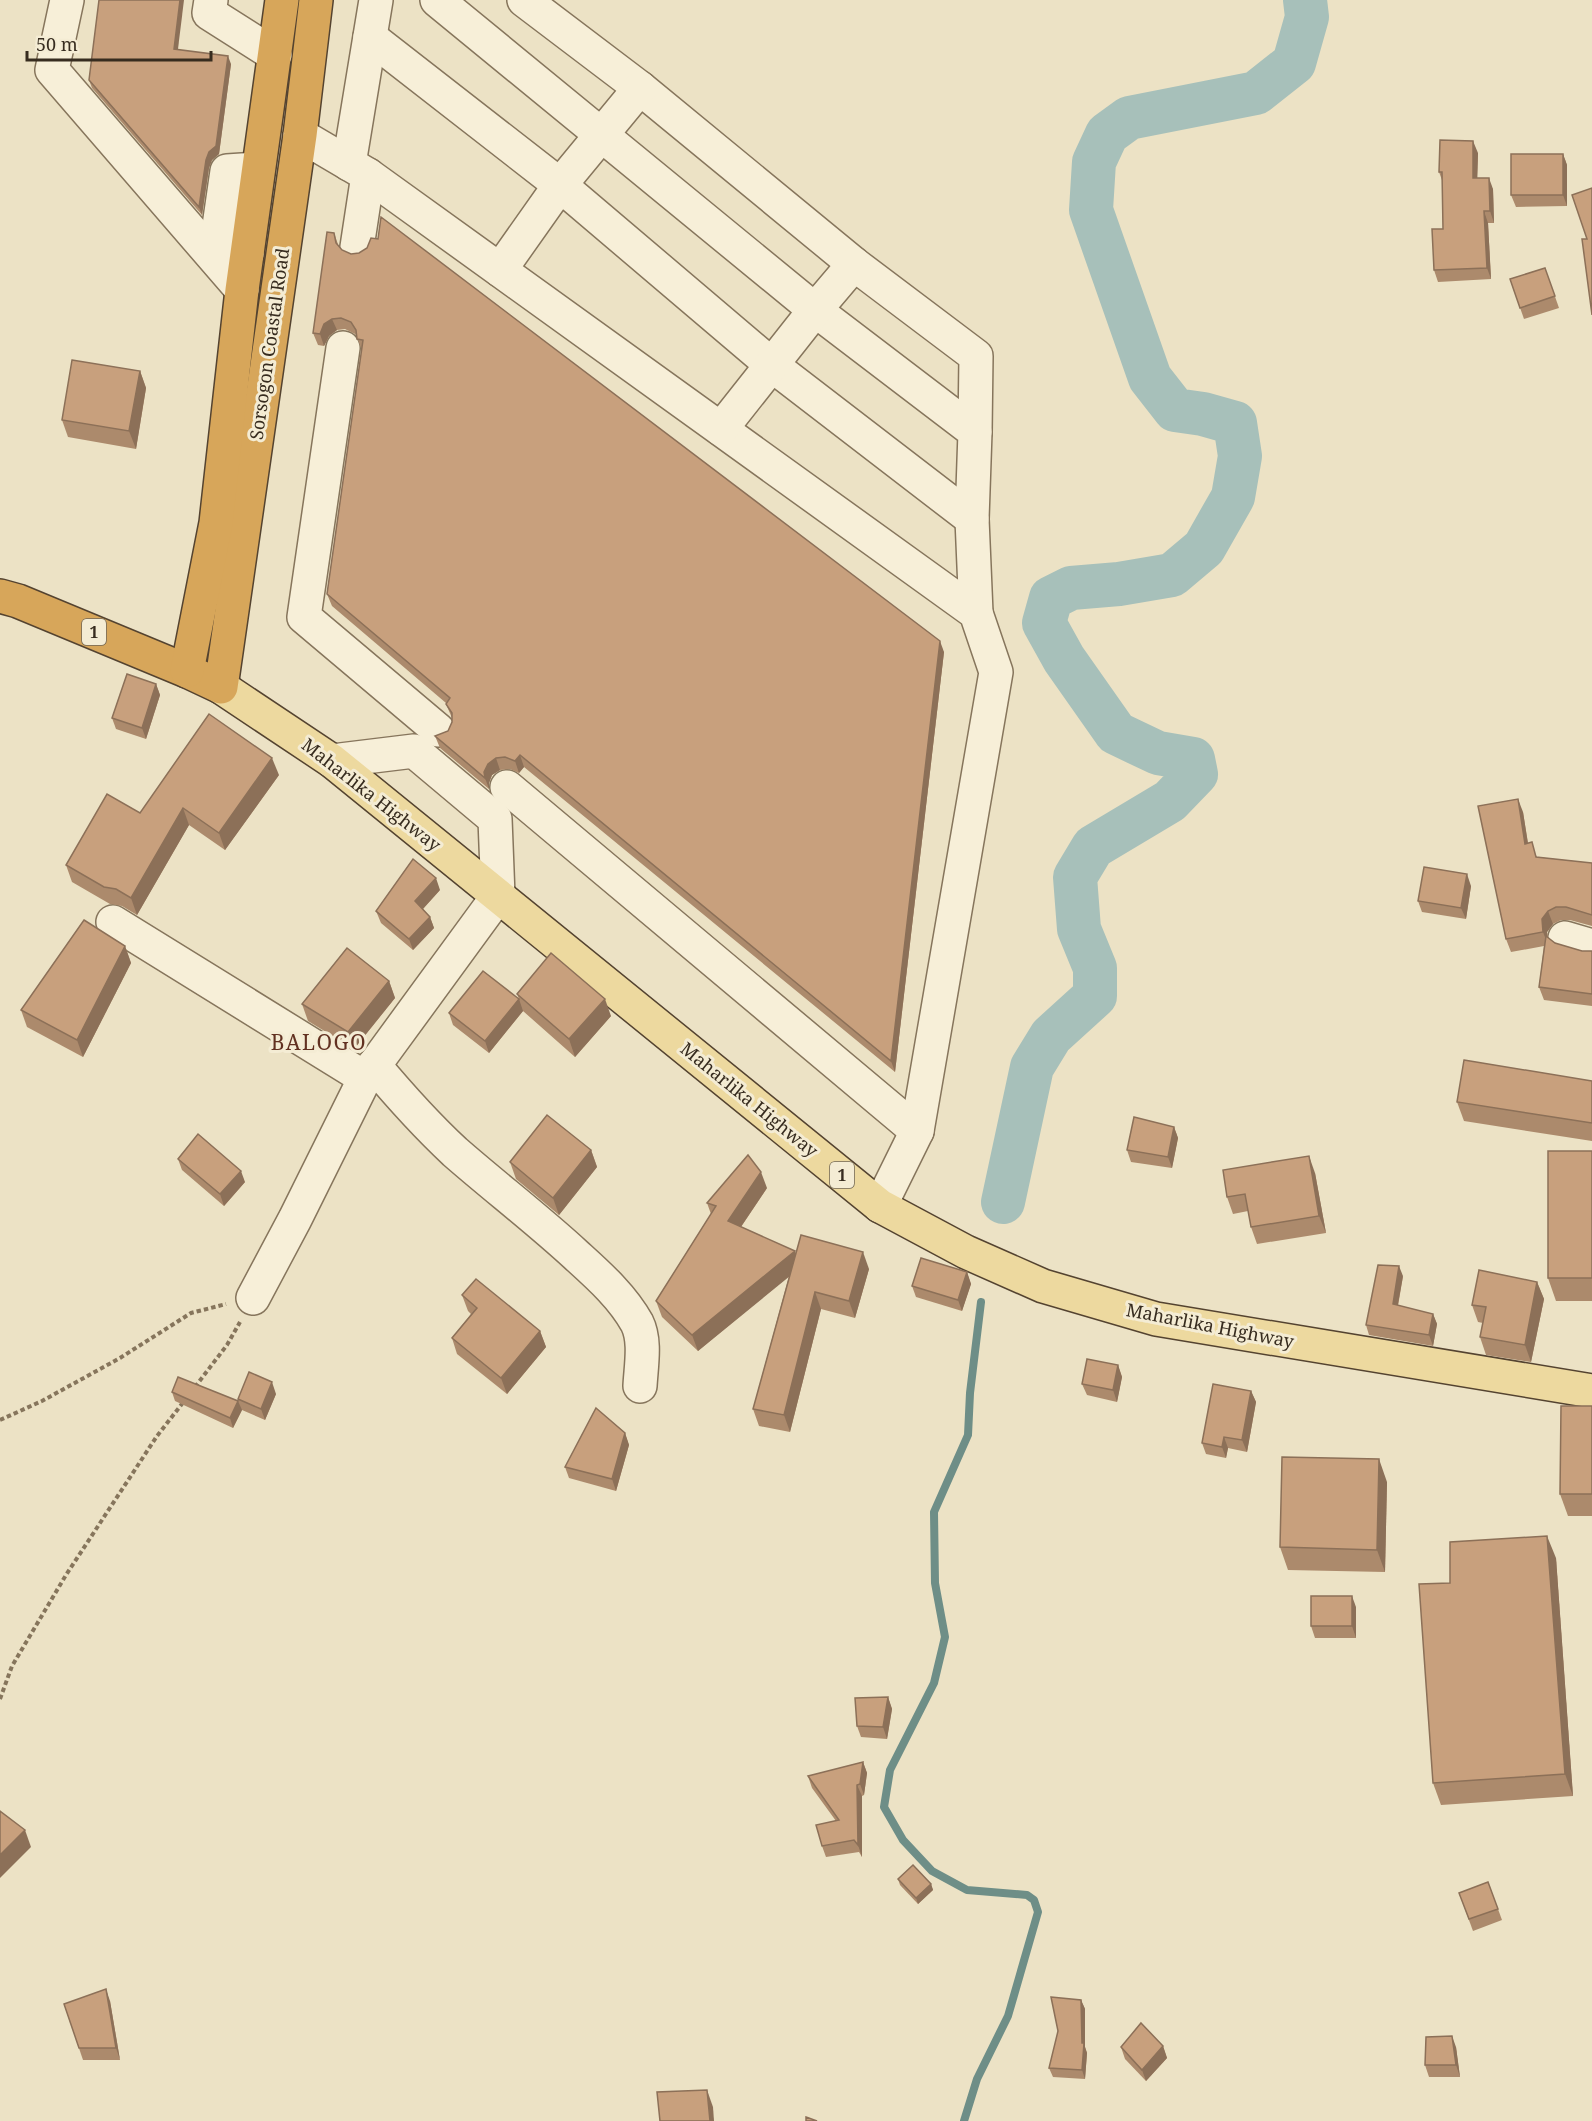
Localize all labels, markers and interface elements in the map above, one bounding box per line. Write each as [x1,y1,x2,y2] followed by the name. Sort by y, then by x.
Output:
[27,24,212,62] scale bar
[36,32,78,56] text: 50 m
[244,246,294,441] street label: Sorsogon Coastal Road
[82,619,106,645] road number: 1
[297,732,447,857] street label: Maharlika Highway
[271,1028,367,1056] district label: BALOGO
[676,1036,824,1163] street label: Maharlika Highway
[830,1162,854,1188] road number: 1
[1124,1297,1297,1353] street label: Maharlika Highway

